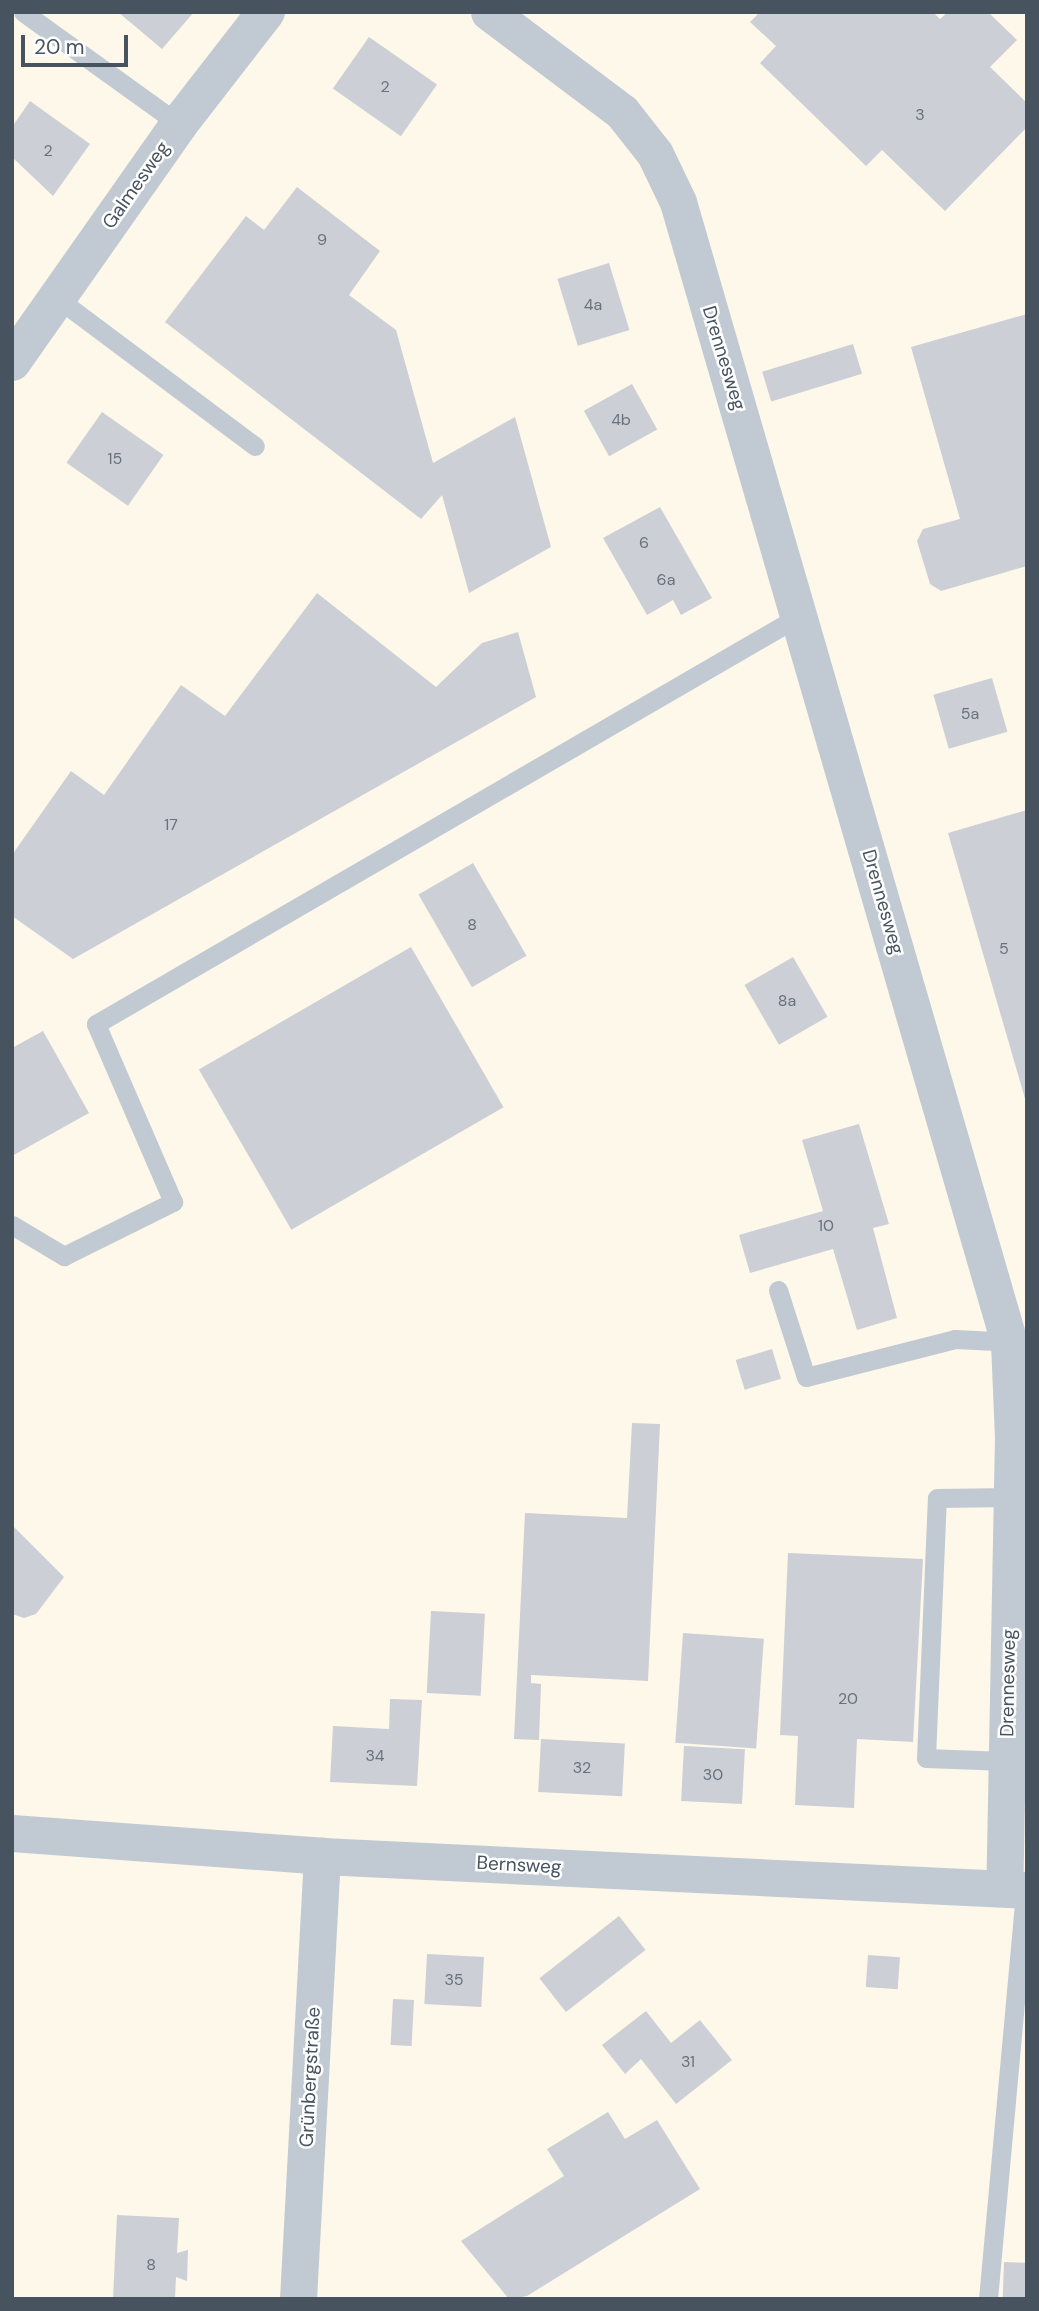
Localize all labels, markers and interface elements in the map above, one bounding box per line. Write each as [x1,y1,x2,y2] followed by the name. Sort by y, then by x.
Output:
[24,21,131,65] scale bar
[34,33,85,61] text: 20 m
[380,77,390,97] house number: 2
[915,105,925,125] house number: 3
[98,137,174,233] street label: Galmesweg
[43,141,53,161] house number: 2
[317,230,327,250] house number: 9
[584,295,602,315] house number: 4a
[697,303,751,413] street label: Drennesweg
[611,410,631,430] house number: 4b
[108,449,122,469] house number: 15
[639,533,649,553] house number: 6
[657,570,675,590] house number: 6a
[961,704,979,724] house number: 5a
[164,815,178,835] house number: 17
[857,847,909,957] street label: Drennesweg
[467,915,477,935] house number: 8
[999,939,1009,959] house number: 5
[778,991,796,1011] house number: 8a
[818,1216,834,1236] house number: 10
[996,1629,1020,1737] street label: Drennesweg
[838,1689,858,1709] house number: 20
[365,1746,385,1766] house number: 34
[573,1758,591,1778] house number: 32
[703,1765,723,1785] house number: 30
[476,1851,562,1879] street label: Bernsweg
[444,1970,464,1990] house number: 35
[295,2006,325,2148] street label: Grünbergstraße
[681,2052,695,2072] house number: 31
[146,2255,156,2275] house number: 8

